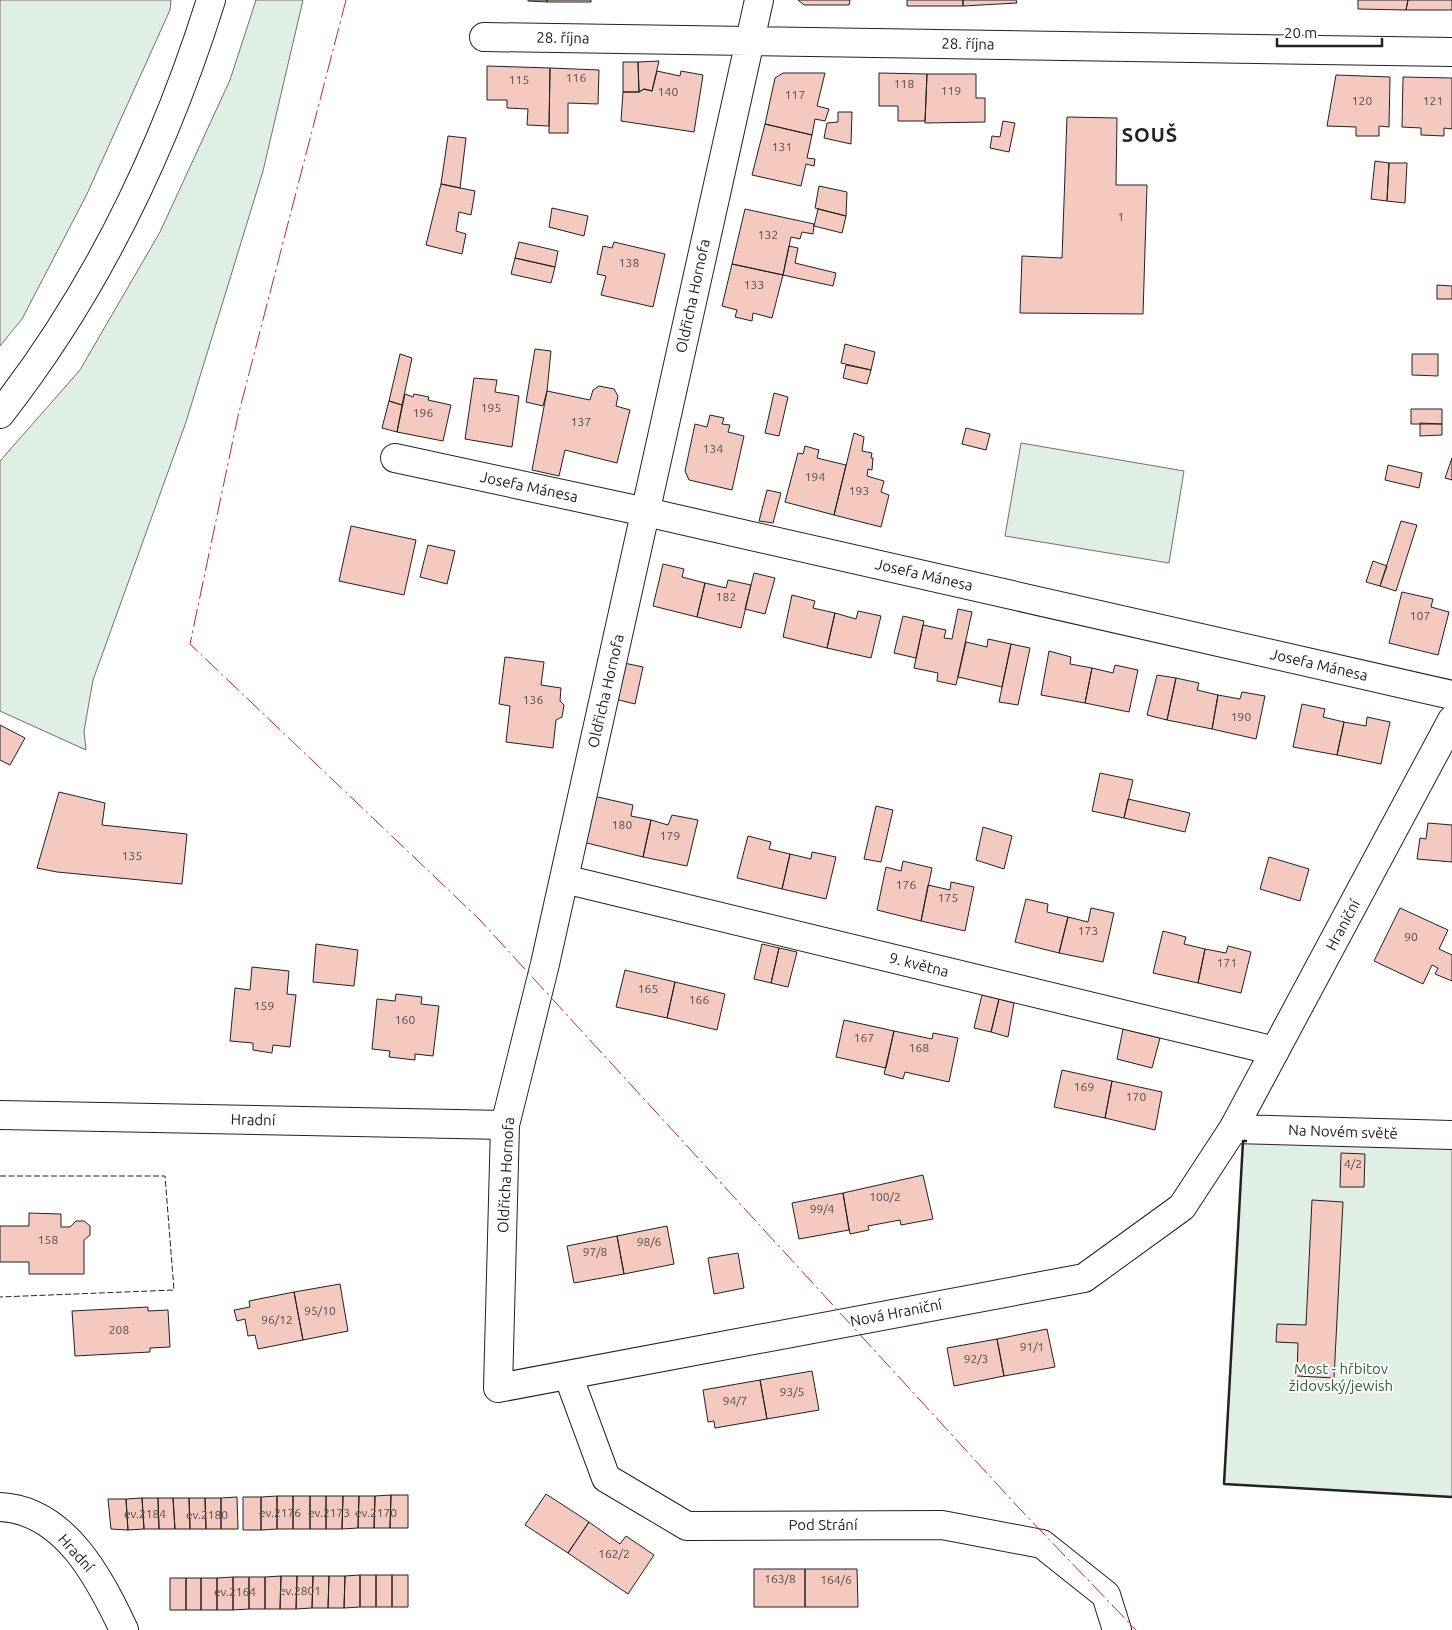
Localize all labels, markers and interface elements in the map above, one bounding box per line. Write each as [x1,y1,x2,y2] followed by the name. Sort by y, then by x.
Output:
[1277,15,1382,47] scale bar
[1284,24,1317,41] text: 20 m
[536,29,590,46] street label: 28. října
[941,35,995,52] street label: 28. října
[566,71,586,84] house number: 116
[509,73,529,86] house number: 115
[894,77,914,90] house number: 118
[941,84,961,97] house number: 119
[658,85,678,98] house number: 140
[785,88,805,101] house number: 117
[1352,94,1372,107] house number: 120
[1423,94,1443,107] house number: 121
[1122,123,1178,146] district label: SOUŠ
[772,140,792,153] house number: 131
[1118,210,1124,223] house number: 1
[758,228,778,241] house number: 132
[672,237,713,354] street label: Oldřicha Hornofa
[619,256,639,269] house number: 138
[744,278,764,291] house number: 133
[481,401,501,414] house number: 195
[413,406,433,419] house number: 196
[571,415,591,428] house number: 137
[703,442,723,455] house number: 134
[479,468,580,505] street label: Josefa Mánesa
[805,470,825,483] house number: 194
[849,484,869,497] house number: 193
[874,555,975,594] street label: Josefa Mánesa
[716,590,736,603] house number: 182
[1410,609,1430,622] house number: 107
[584,632,627,749] street label: Oldřicha Hornofa
[1269,645,1370,684] street label: Josefa Mánesa
[523,693,543,706] house number: 136
[1231,710,1251,723] house number: 190
[612,818,632,831] house number: 180
[660,829,680,842] house number: 179
[122,849,142,862] house number: 135
[896,878,916,891] house number: 176
[938,891,958,904] house number: 175
[1322,896,1363,953] street label: Hraniční
[1078,924,1098,937] house number: 173
[1404,930,1418,943] house number: 90
[888,949,951,980] street label: 9. května
[1217,956,1237,969] house number: 171
[638,982,658,995] house number: 165
[689,993,709,1006] house number: 166
[254,999,274,1012] house number: 159
[395,1013,415,1026] house number: 160
[854,1031,874,1044] house number: 167
[909,1041,929,1054] house number: 168
[1074,1080,1094,1093] house number: 169
[1126,1090,1146,1103] house number: 170
[230,1111,276,1128] street label: Hradní
[494,1117,517,1233] street label: Oldřicha Hornofa
[1288,1121,1398,1142] street label: Na Novém světě
[1344,1157,1362,1170] house number: 4/2
[869,1190,901,1203] house number: 100/2
[810,1202,835,1215] house number: 99/4
[38,1233,58,1246] house number: 158
[637,1235,662,1248] house number: 98/6
[583,1245,608,1258] house number: 97/8
[849,1295,944,1330] street label: Nová Hraniční
[304,1304,336,1317] house number: 95/10
[261,1313,293,1326] house number: 96/12
[109,1323,129,1336] house number: 208
[1020,1340,1044,1353] house number: 91/1
[964,1352,988,1365] house number: 92/3
[1289,1360,1393,1394] park label: Most - hřbitov židovský/jewish
[780,1385,804,1398] house number: 93/5
[723,1394,747,1407] house number: 94/7
[259,1506,301,1519] house number: ev.2176
[308,1506,350,1519] house number: ev.2173
[355,1506,397,1519] house number: ev.2170
[124,1507,166,1520] house number: ev.2184
[186,1508,228,1521] house number: ev.2180
[788,1516,858,1533] street label: Pod Strání
[55,1530,98,1575] street label: Hradní
[598,1547,630,1560] house number: 162/2
[764,1572,796,1585] house number: 163/8
[820,1573,852,1586] house number: 164/6
[279,1584,321,1597] house number: ev.2801
[214,1585,256,1598] house number: ev.2164

